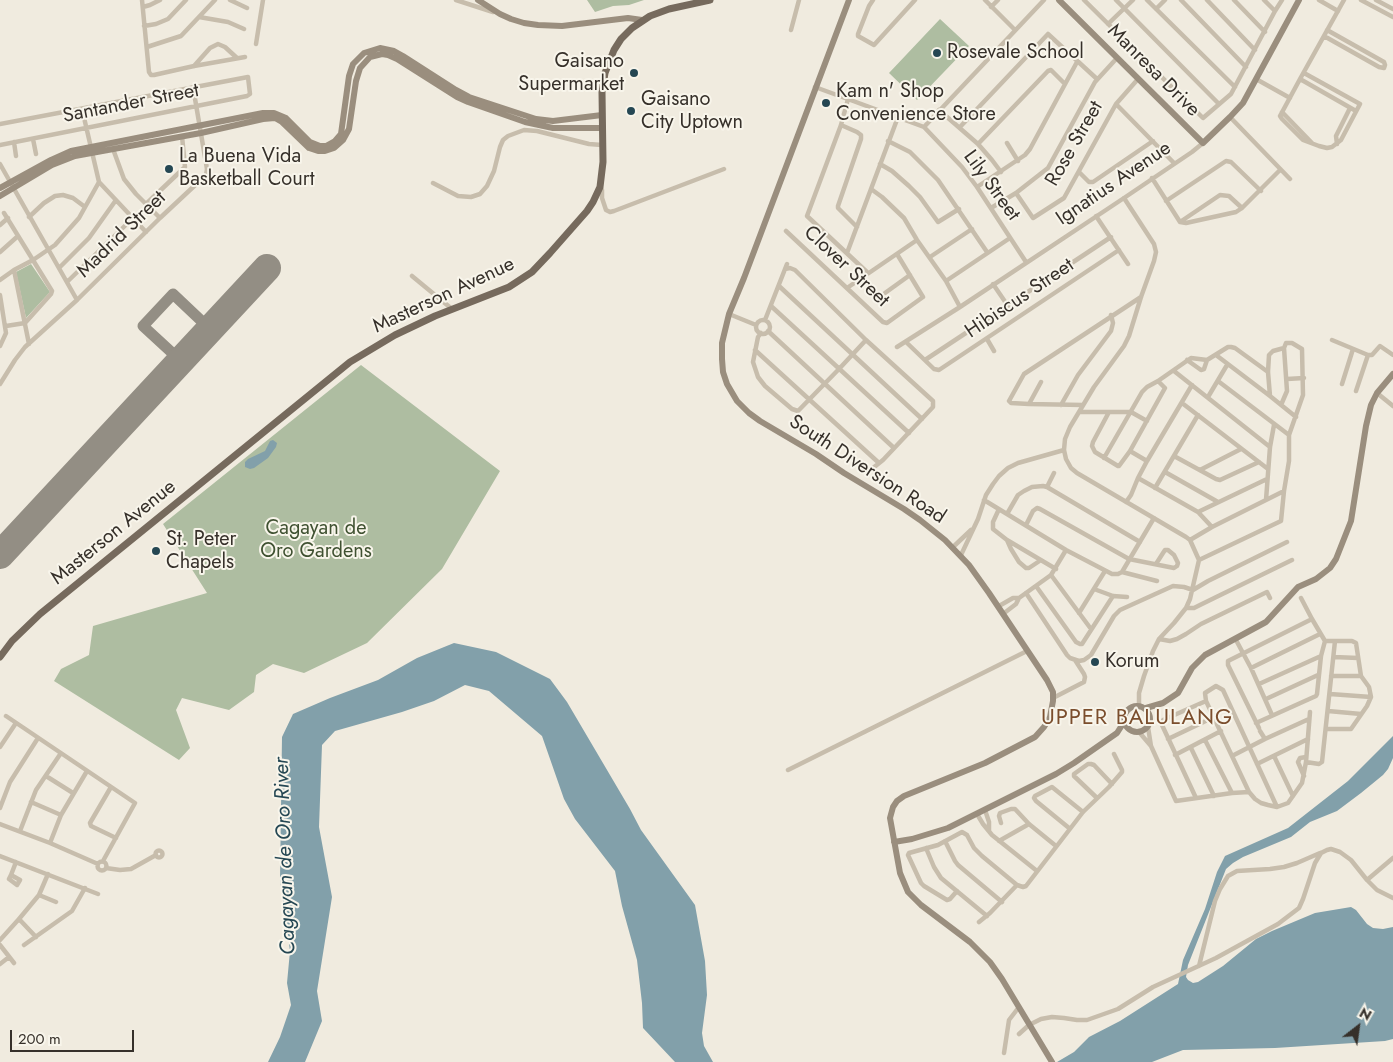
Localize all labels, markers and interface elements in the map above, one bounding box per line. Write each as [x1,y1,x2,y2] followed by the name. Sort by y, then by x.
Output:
[1102,20,1204,122] street label: Manresa Drive
[947,41,1084,65] place label: Rosevale School
[931,47,943,59] marker: Rosevale School
[518,50,624,97] place label: Gaisano Supermarket
[628,67,640,79] marker: Gaisano Supermarket
[61,79,201,129] street label: Santander Street
[836,80,996,127] place label: Kam n' Shop Convenience Store
[641,88,743,135] place label: Gaisano City Uptown
[820,97,832,109] marker: Kam n' Shop Convenience Store
[1041,97,1109,191] street label: Rose Street
[625,105,637,117] marker: Gaisano City Uptown
[1052,137,1176,231] street label: Ignatius Avenue
[179,145,314,192] place label: La Buena Vida Basketball Court
[957,146,1025,226] street label: Lily Street
[163,163,175,175] marker: La Buena Vida Basketball Court
[73,187,171,283] street label: Madrid Street
[798,221,894,313] street label: Clover Street
[369,253,519,339] street label: Masterson Avenue
[961,254,1079,344] street label: Hibiscus Street
[784,410,950,530] street label: South Diversion Road
[47,475,181,591] street label: Masterson Avenue
[260,517,372,564] park label: Cagayan de Oro Gardens
[166,528,236,575] place label: St. Peter Chapels
[150,545,162,557] marker: St. Peter Chapels
[1105,650,1160,674] place label: Korum
[1089,656,1101,668] marker: Korum
[1039,706,1235,732] district label: UPPER BALULANG
[270,757,302,955] water label: Cagayan de Oro River
[1333,1002,1383,1052] north arrow
[1356,1003,1375,1025] text: N
[12,1020,136,1052] scale bar
[18,1028,61,1050] text: 200 m

